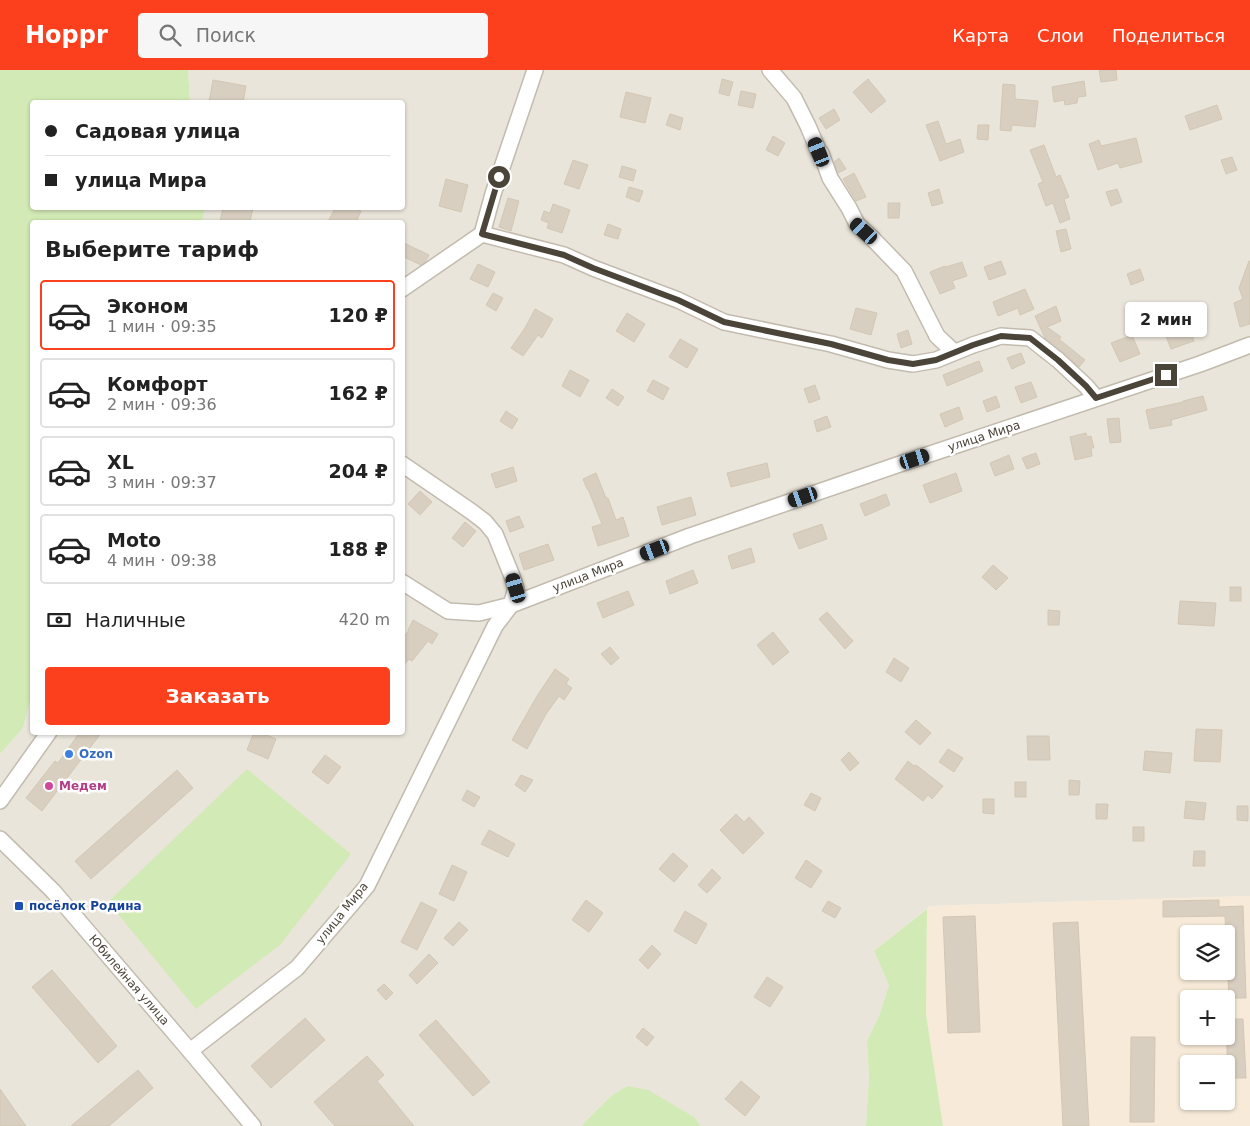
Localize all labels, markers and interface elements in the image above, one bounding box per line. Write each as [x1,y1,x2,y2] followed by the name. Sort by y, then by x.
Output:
[138,13,488,58] search box
[25,21,108,49] text: Hoppr
[156,21,184,49] icon: search
[196,24,256,46] text: Поиск
[952,25,1009,46] text: Карта
[1037,25,1084,46] text: Слои
[1112,25,1225,46] text: Поделиться
[75,120,240,142] text: Садовая улица
[806,135,831,169] car
[488,166,510,188] route start
[75,169,207,191] text: улица Мира
[847,215,880,247] car
[45,237,259,262] text: Выберите тариф
[47,293,92,338] icon: car
[107,295,189,317] text: Эконом
[1125,302,1207,338] callout: 2 мин
[329,304,388,326] text: 120 ₽
[1140,310,1192,329] text: 2 мин
[107,317,217,336] text: 1 мин · 09:35
[1155,364,1177,386] route end
[47,371,92,416] icon: car
[107,373,208,395] text: Комфорт
[329,382,388,404] text: 162 ₽
[107,395,217,414] text: 2 мин · 09:36
[946,418,1022,454] street label: улица Мира
[898,447,931,471] car
[47,449,92,494] icon: car
[107,451,134,473] text: XL
[329,460,388,482] text: 204 ₽
[107,473,217,492] text: 3 мин · 09:37
[786,485,819,509] car
[47,527,92,572] icon: car
[107,529,161,551] text: Moto
[329,538,388,560] text: 188 ₽
[638,538,671,562] car
[107,551,217,570] text: 4 мин · 09:38
[550,555,626,595] street label: улица Мира
[504,571,527,605] car
[45,606,73,634] icon: cash
[85,609,186,631] text: Наличные
[339,610,390,629] text: 420 m
[45,667,390,725] button: Заказать
[79,747,113,761] place label: Ozon
[63,748,75,760] marker: Ozon
[59,779,107,793] place label: Медем
[43,780,55,792] marker: Медем
[313,879,371,947] street label: улица Мира
[29,899,142,913] place label: посёлок Родина
[13,900,25,912] marker: посёлок Родина
[1180,925,1235,1110] map controls
[1180,925,1235,980] button: layers
[86,932,172,1028] street label: Юбилейная улица
[1180,990,1235,1045] button: +
[1180,1055,1235,1110] button: −

